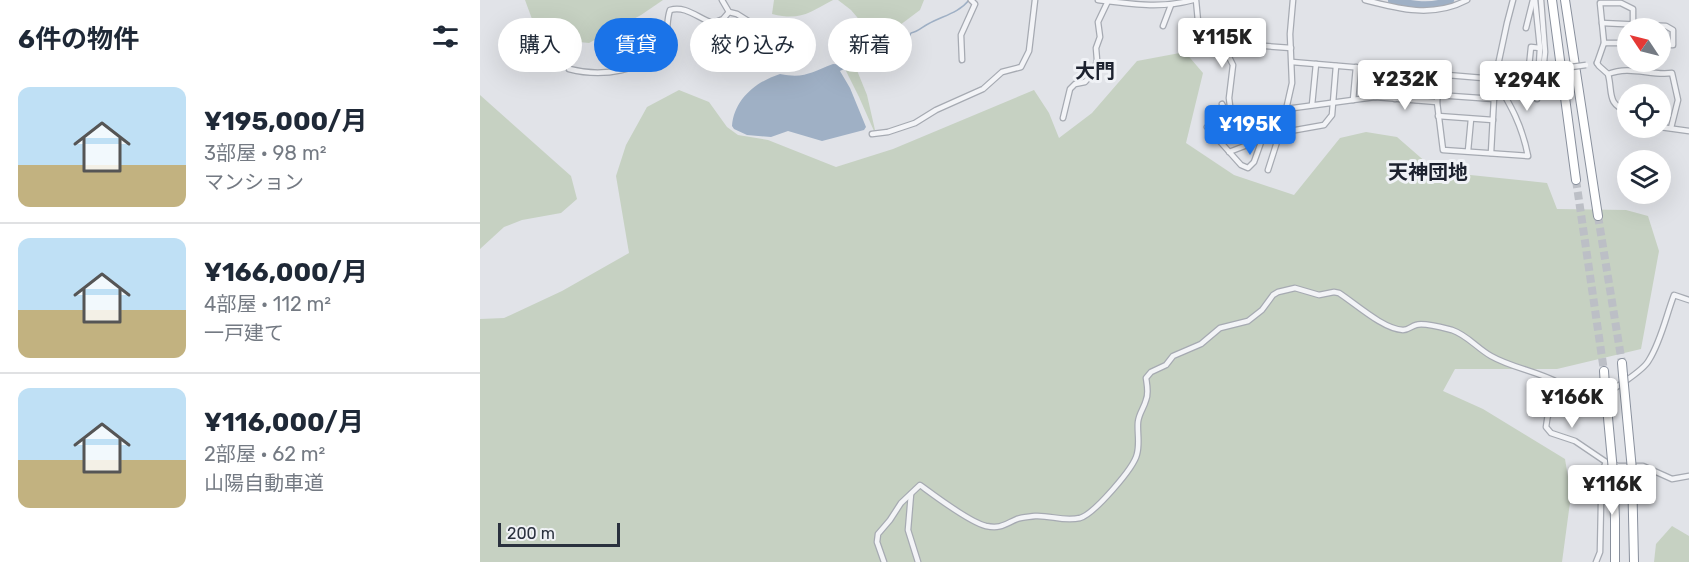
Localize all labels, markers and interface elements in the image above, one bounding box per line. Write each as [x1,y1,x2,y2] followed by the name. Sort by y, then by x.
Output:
[498,18,582,72] chip: 購入
[594,18,678,72] chip: 賃貸
[690,18,816,72] chip: 絞り込み
[828,18,912,72] chip: 新着
[1180,18,1264,69] pin: ¥115K
[1617,18,1671,72] north arrow
[1617,18,1671,204] map controls
[429,20,462,53] icon: filters
[18,24,139,55] text: 6件の物件
[1192,25,1252,49] text: ¥115K
[1075,59,1115,83] district label: 大門
[1363,60,1447,111] pin: ¥232K
[1485,61,1569,112] pin: ¥294K
[1372,67,1438,91] text: ¥232K
[1494,68,1560,92] text: ¥294K
[1617,84,1671,138] button: locate
[1208,105,1292,156] pin: ¥195K
[204,106,368,137] text: ¥195,000/月
[66,111,138,183] icon: home
[1219,112,1281,136] text: ¥195K
[204,141,327,165] text: 3部屋 · 98 m²
[1617,150,1671,204] button: layers
[1388,160,1468,184] district label: 天神団地
[204,170,304,194] text: マンション
[204,257,368,288] text: ¥166,000/月
[66,262,138,334] icon: home
[204,292,331,316] text: 4部屋 · 112 m²
[204,321,284,345] text: 一戸建て
[1530,378,1614,429] pin: ¥166K
[1540,385,1604,409] text: ¥166K
[204,407,364,438] text: ¥116,000/月
[66,412,138,484] icon: home
[204,442,325,466] text: 2部屋 · 62 m²
[1570,465,1654,516] pin: ¥116K
[204,471,324,495] text: 山陽自動車道
[1582,472,1642,496] text: ¥116K
[498,520,620,548] scale bar
[507,524,555,543] text: 200 m

